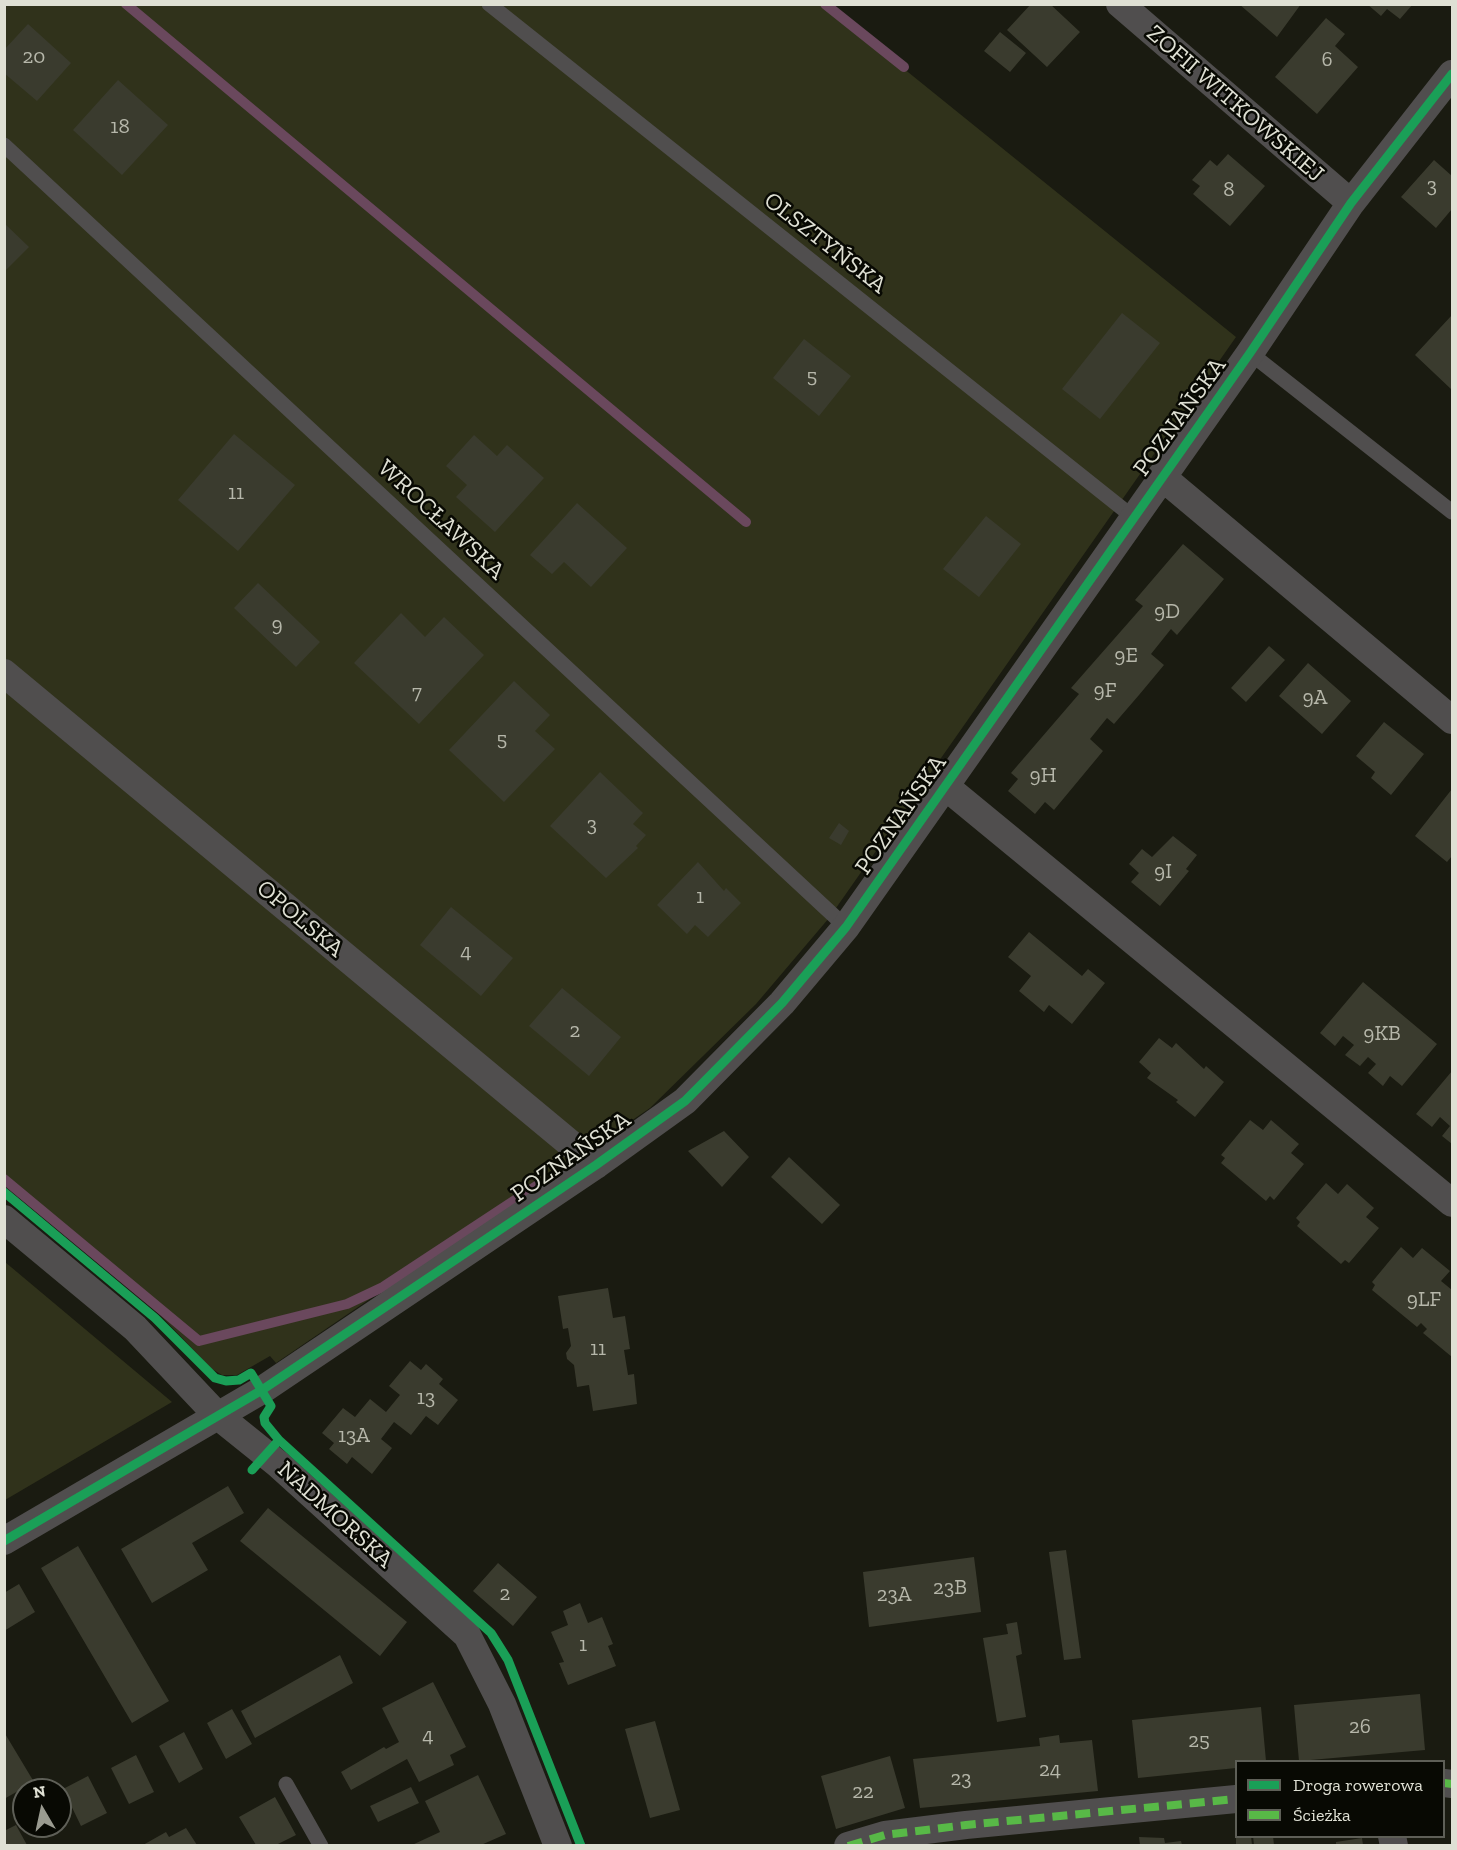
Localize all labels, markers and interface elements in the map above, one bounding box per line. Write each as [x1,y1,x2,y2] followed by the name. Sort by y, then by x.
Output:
[1141,19,1329,189] street label: ZOFII WITKOWSKIEJ
[23,44,45,70] house number: 20
[1321,47,1333,73] house number: 6
[110,114,130,140] house number: 18
[1427,173,1437,199] house number: 3
[1223,177,1235,203] house number: 8
[758,186,892,300] street label: OLSZTYŃSKA
[1127,352,1233,482] street label: POZNAŃSKA
[807,364,817,390] house number: 5
[371,454,511,586] street label: WROCŁAWSKA
[228,480,244,506] house number: 11
[1154,599,1180,625] house number: 9D
[271,612,283,638] house number: 9
[1114,643,1138,669] house number: 9E
[1094,678,1116,704] house number: 9F
[412,680,422,706] house number: 7
[1303,685,1327,711] house number: 9A
[497,727,507,753] house number: 5
[849,750,953,880] street label: POZNAŃSKA
[1029,763,1057,789] house number: 9H
[587,812,597,838] house number: 3
[1154,859,1172,885] house number: 9I
[251,874,349,964] street label: OPOLSKA
[696,884,704,910] house number: 1
[460,939,472,965] house number: 4
[570,1018,580,1044] house number: 2
[1363,1021,1401,1047] house number: 9KB
[506,1105,636,1209] street label: POZNAŃSKA
[1407,1287,1441,1313] house number: 9LF
[590,1336,606,1362] house number: 11
[417,1385,435,1411] house number: 13
[338,1423,370,1449] house number: 13A
[271,1455,399,1575] street label: NADMORSKA
[933,1575,967,1601] house number: 23B
[500,1581,510,1607] house number: 2
[877,1582,911,1608] house number: 23A
[579,1632,587,1658] house number: 1
[1349,1714,1371,1740] house number: 26
[422,1723,434,1749] house number: 4
[1188,1728,1210,1754] house number: 25
[1039,1757,1061,1783] house number: 24
[1235,1760,1445,1838] legend
[950,1766,972,1792] house number: 23
[1293,1774,1423,1796] text: Droga rowerowa
[12,1778,72,1838] north arrow
[852,1779,874,1805] house number: 22
[32,1781,47,1802] text: N
[1293,1804,1351,1826] text: Ścieżka

